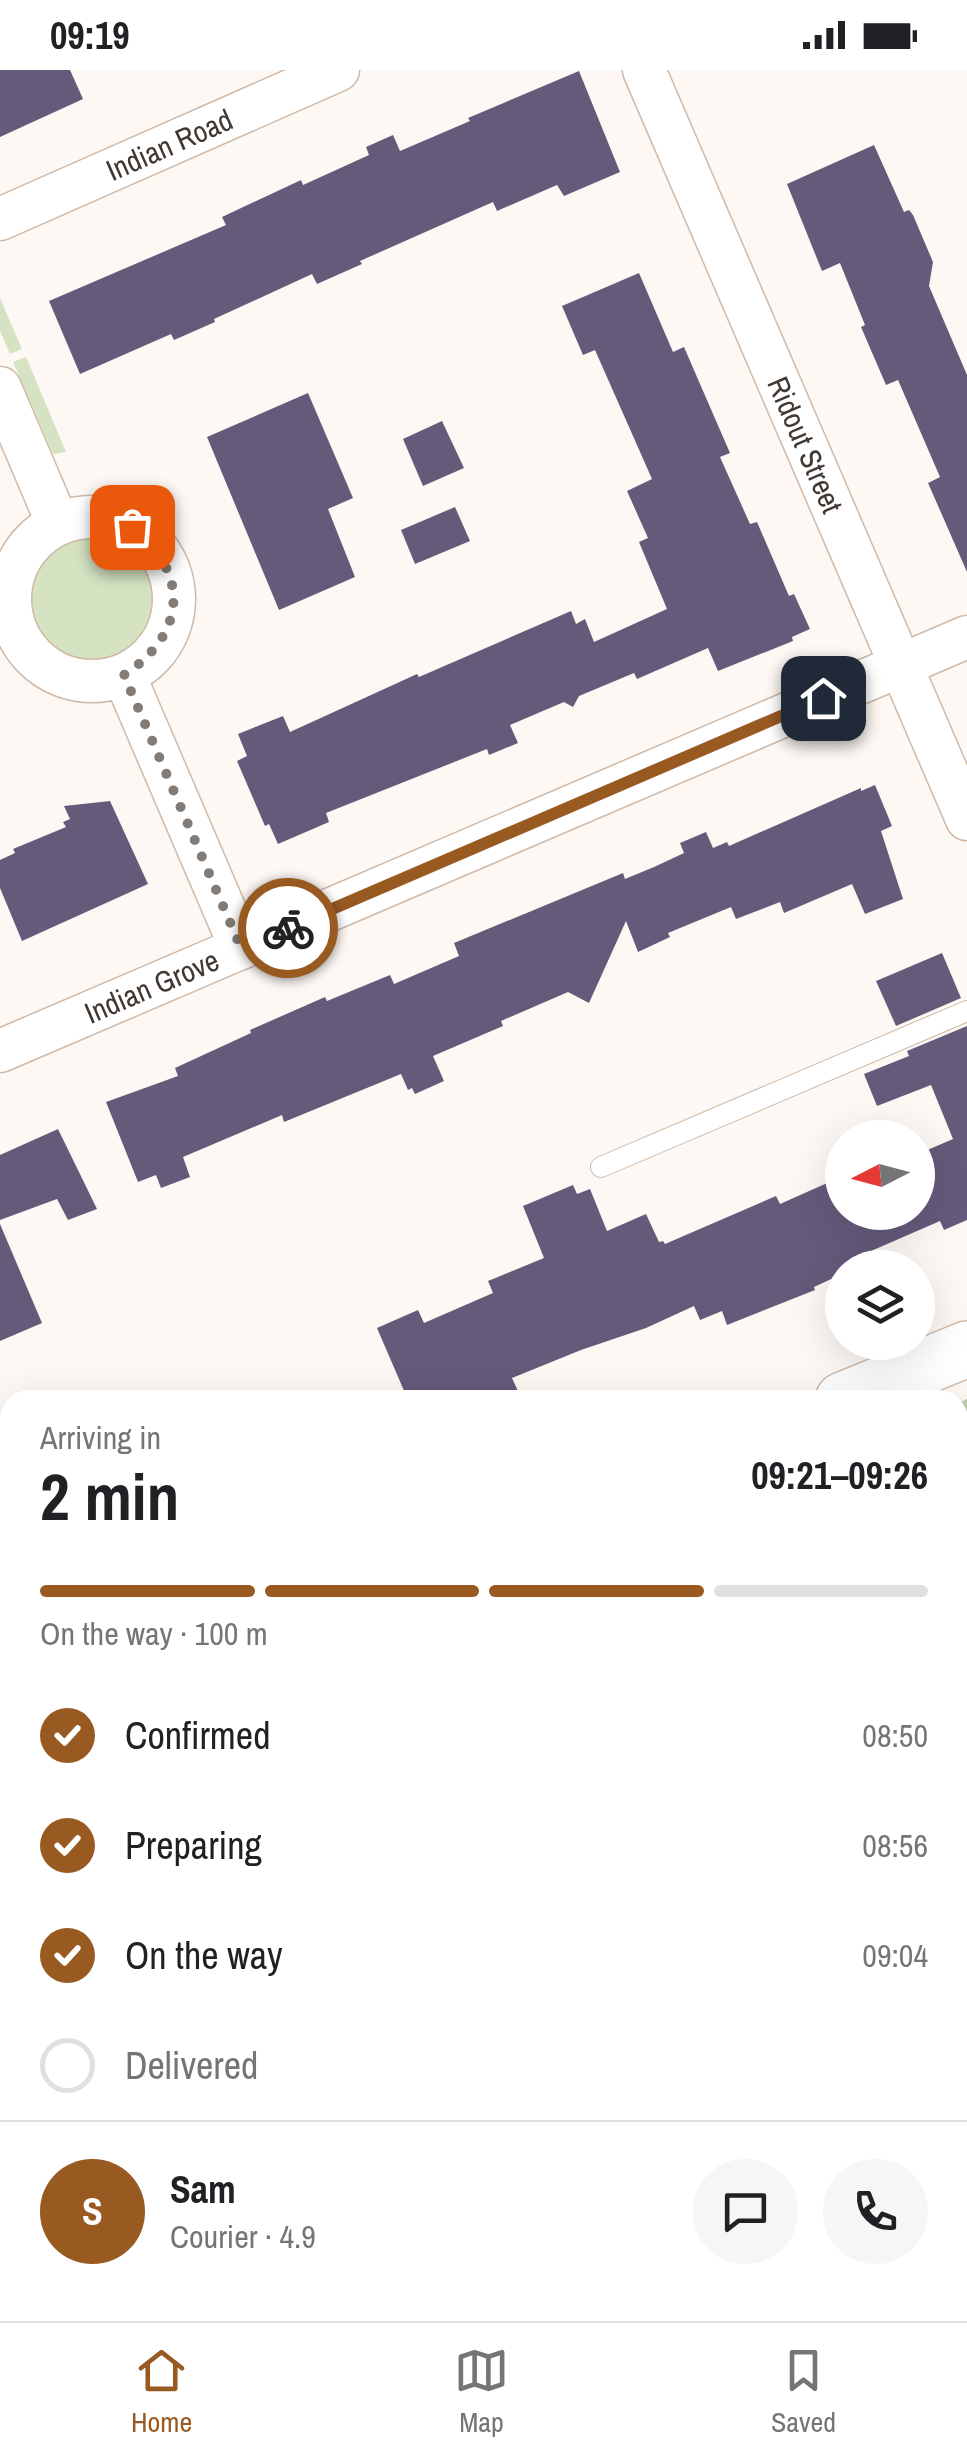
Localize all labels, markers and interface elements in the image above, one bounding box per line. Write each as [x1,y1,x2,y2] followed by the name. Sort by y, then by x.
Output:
[50,10,130,61] text: 09:19
[100,99,239,190] street label: Indian Road
[758,370,853,519] street label: Ridout Street
[90,485,175,570] pin
[105,500,160,555] icon: bag
[781,656,866,741] pin
[796,671,851,726] icon: home
[238,878,338,978] courier
[261,901,316,956] icon: bike
[78,940,225,1032] street label: Indian Grove
[825,1120,935,1230] north arrow
[825,1120,935,1360] map controls
[825,1250,935,1360] button: layers
[40,1416,161,1459] text: Arriving in
[751,1450,928,1501] text: 09:21–09:26
[40,1453,179,1540] text: 2 min
[40,1612,268,1655] text: On the way · 100 m
[40,1708,95,1763] icon: check
[125,1710,270,1761] text: Confirmed
[862,1714,928,1757] text: 08:50
[40,1818,95,1873] icon: check
[125,1820,262,1871] text: Preparing
[862,1824,928,1867] text: 08:56
[40,1928,95,1983] icon: check
[125,1930,283,1981] text: On the way
[862,1934,928,1977] text: 09:04
[125,2040,258,2091] text: Delivered
[693,2159,798,2264] button: chat
[823,2159,928,2264] button: phone
[170,2164,236,2215] text: Sam
[82,2186,103,2237] text: S
[170,2215,316,2258] text: Courier · 4.9
[131,2343,192,2441] tab: Home
[454,2343,509,2441] tab: Map
[771,2343,836,2441] tab: Saved

